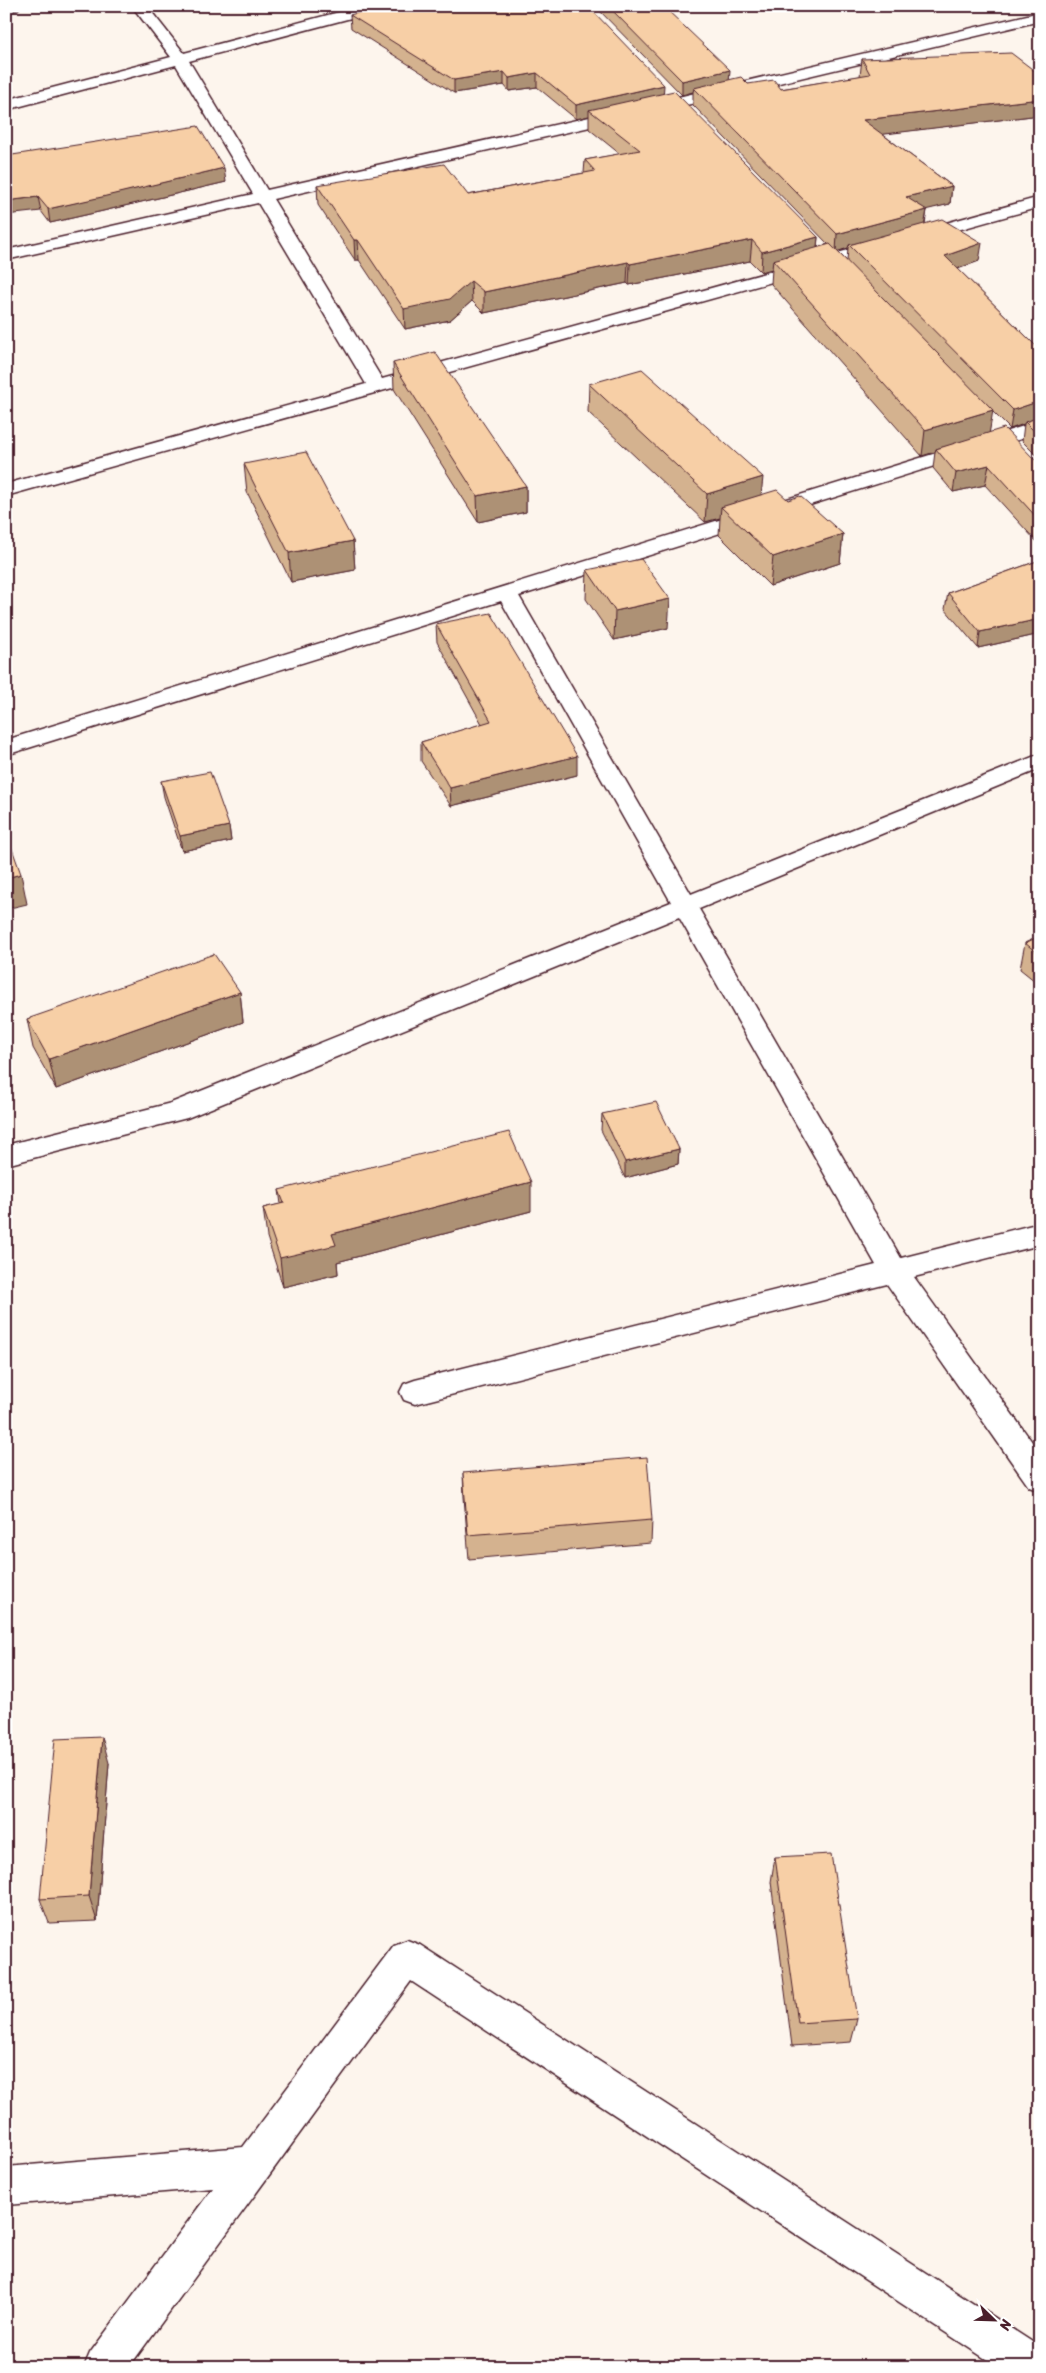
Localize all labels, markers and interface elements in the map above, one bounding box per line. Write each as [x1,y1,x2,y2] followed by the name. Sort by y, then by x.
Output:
[968,2296,1018,2346] north arrow
[992,2315,1019,2335] text: N

